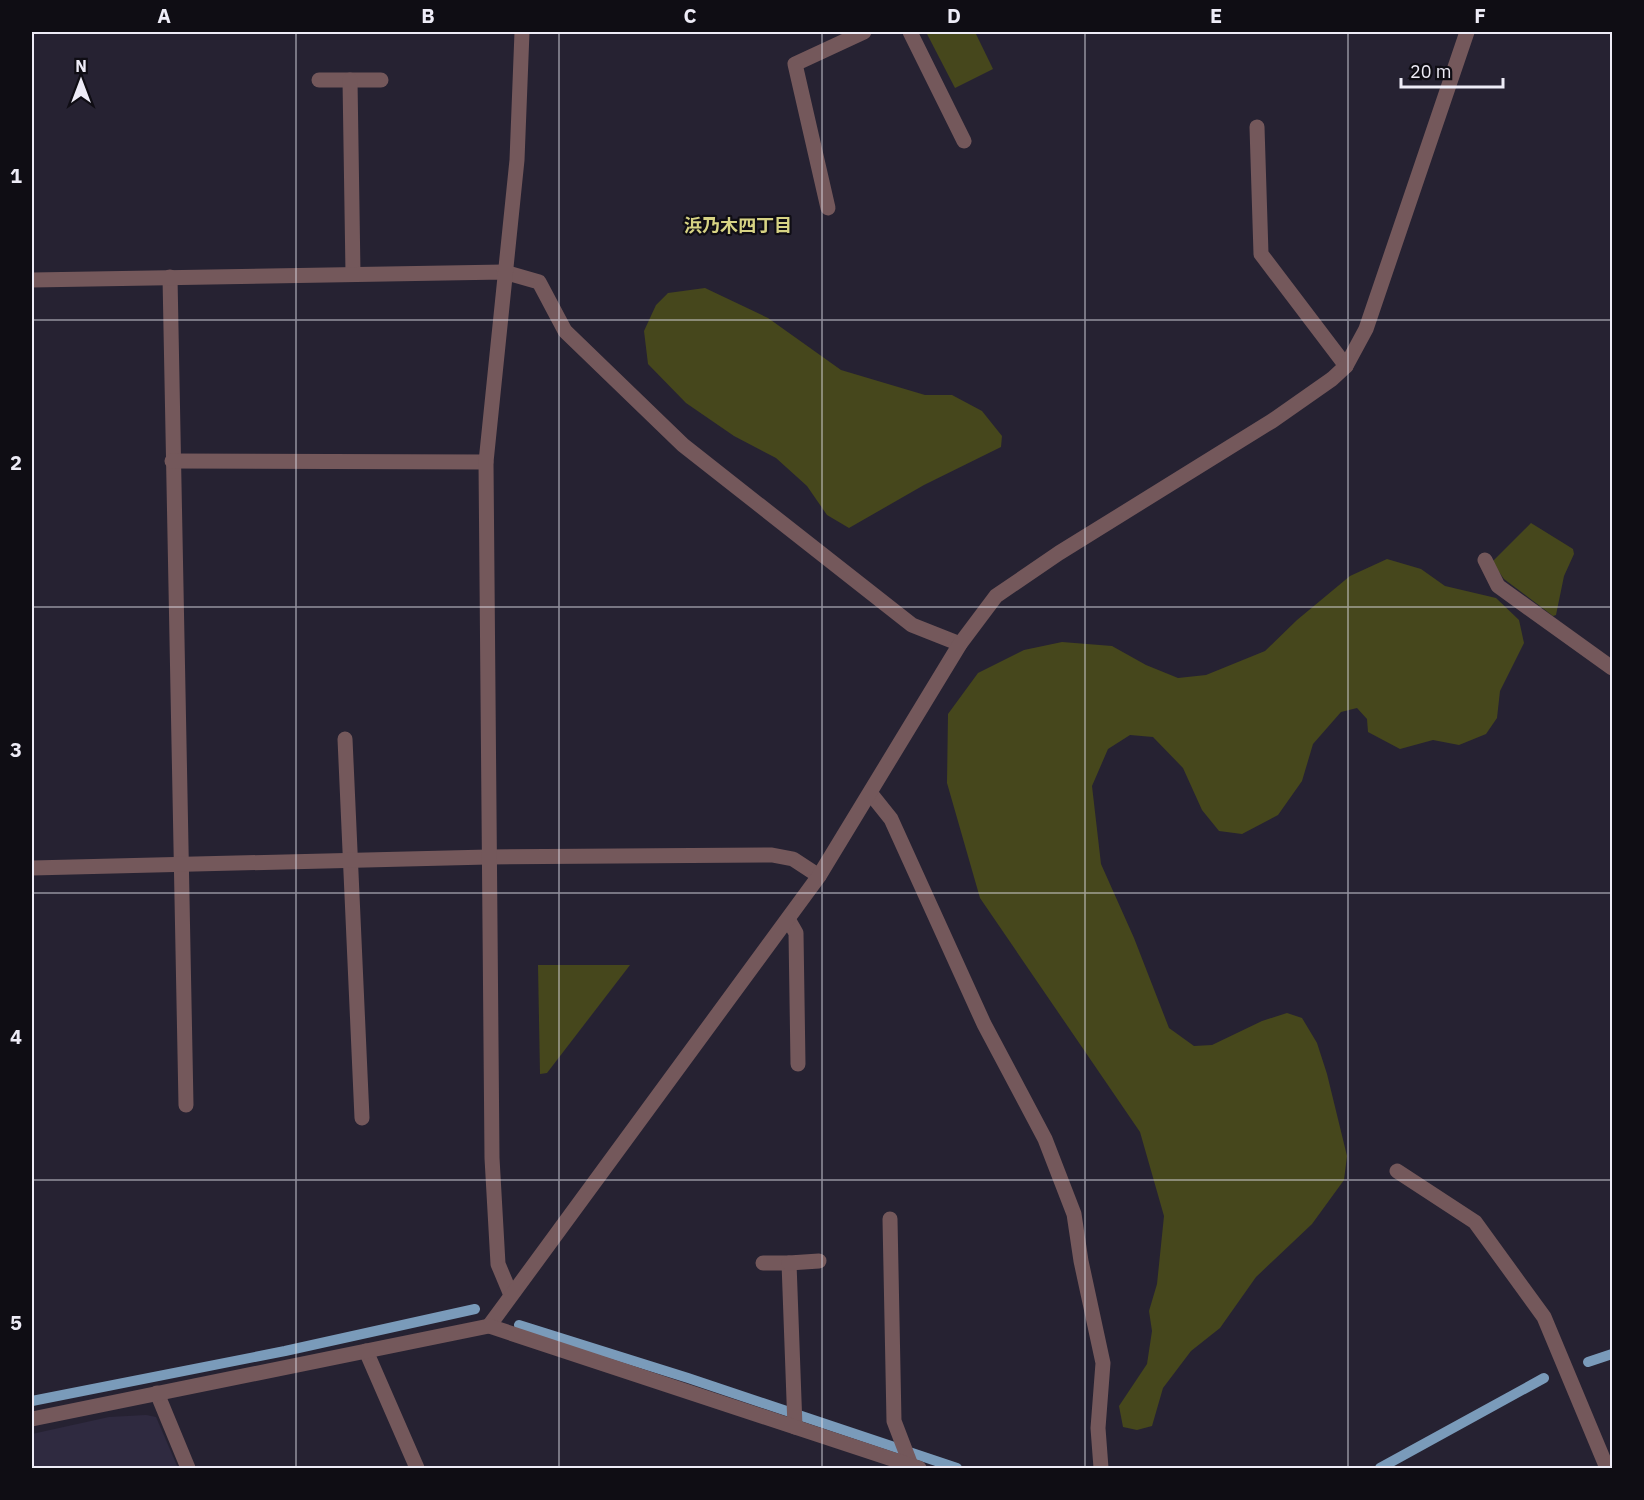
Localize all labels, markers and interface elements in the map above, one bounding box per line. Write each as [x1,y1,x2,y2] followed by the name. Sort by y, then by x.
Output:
[157,2,171,29] text: A
[421,2,435,29] text: B
[683,2,697,29] text: C
[947,2,961,29] text: D
[1210,2,1222,29] text: E
[1474,2,1486,29] text: F
[51,51,111,111] north arrow
[1401,51,1503,89] scale bar
[75,56,87,76] text: N
[1410,60,1452,83] text: 20 m
[10,162,22,189] text: 1
[684,214,792,237] district label: 浜乃木四丁目
[10,449,22,476] text: 2
[10,736,22,763] text: 3
[10,1023,22,1050] text: 4
[10,1309,22,1336] text: 5

